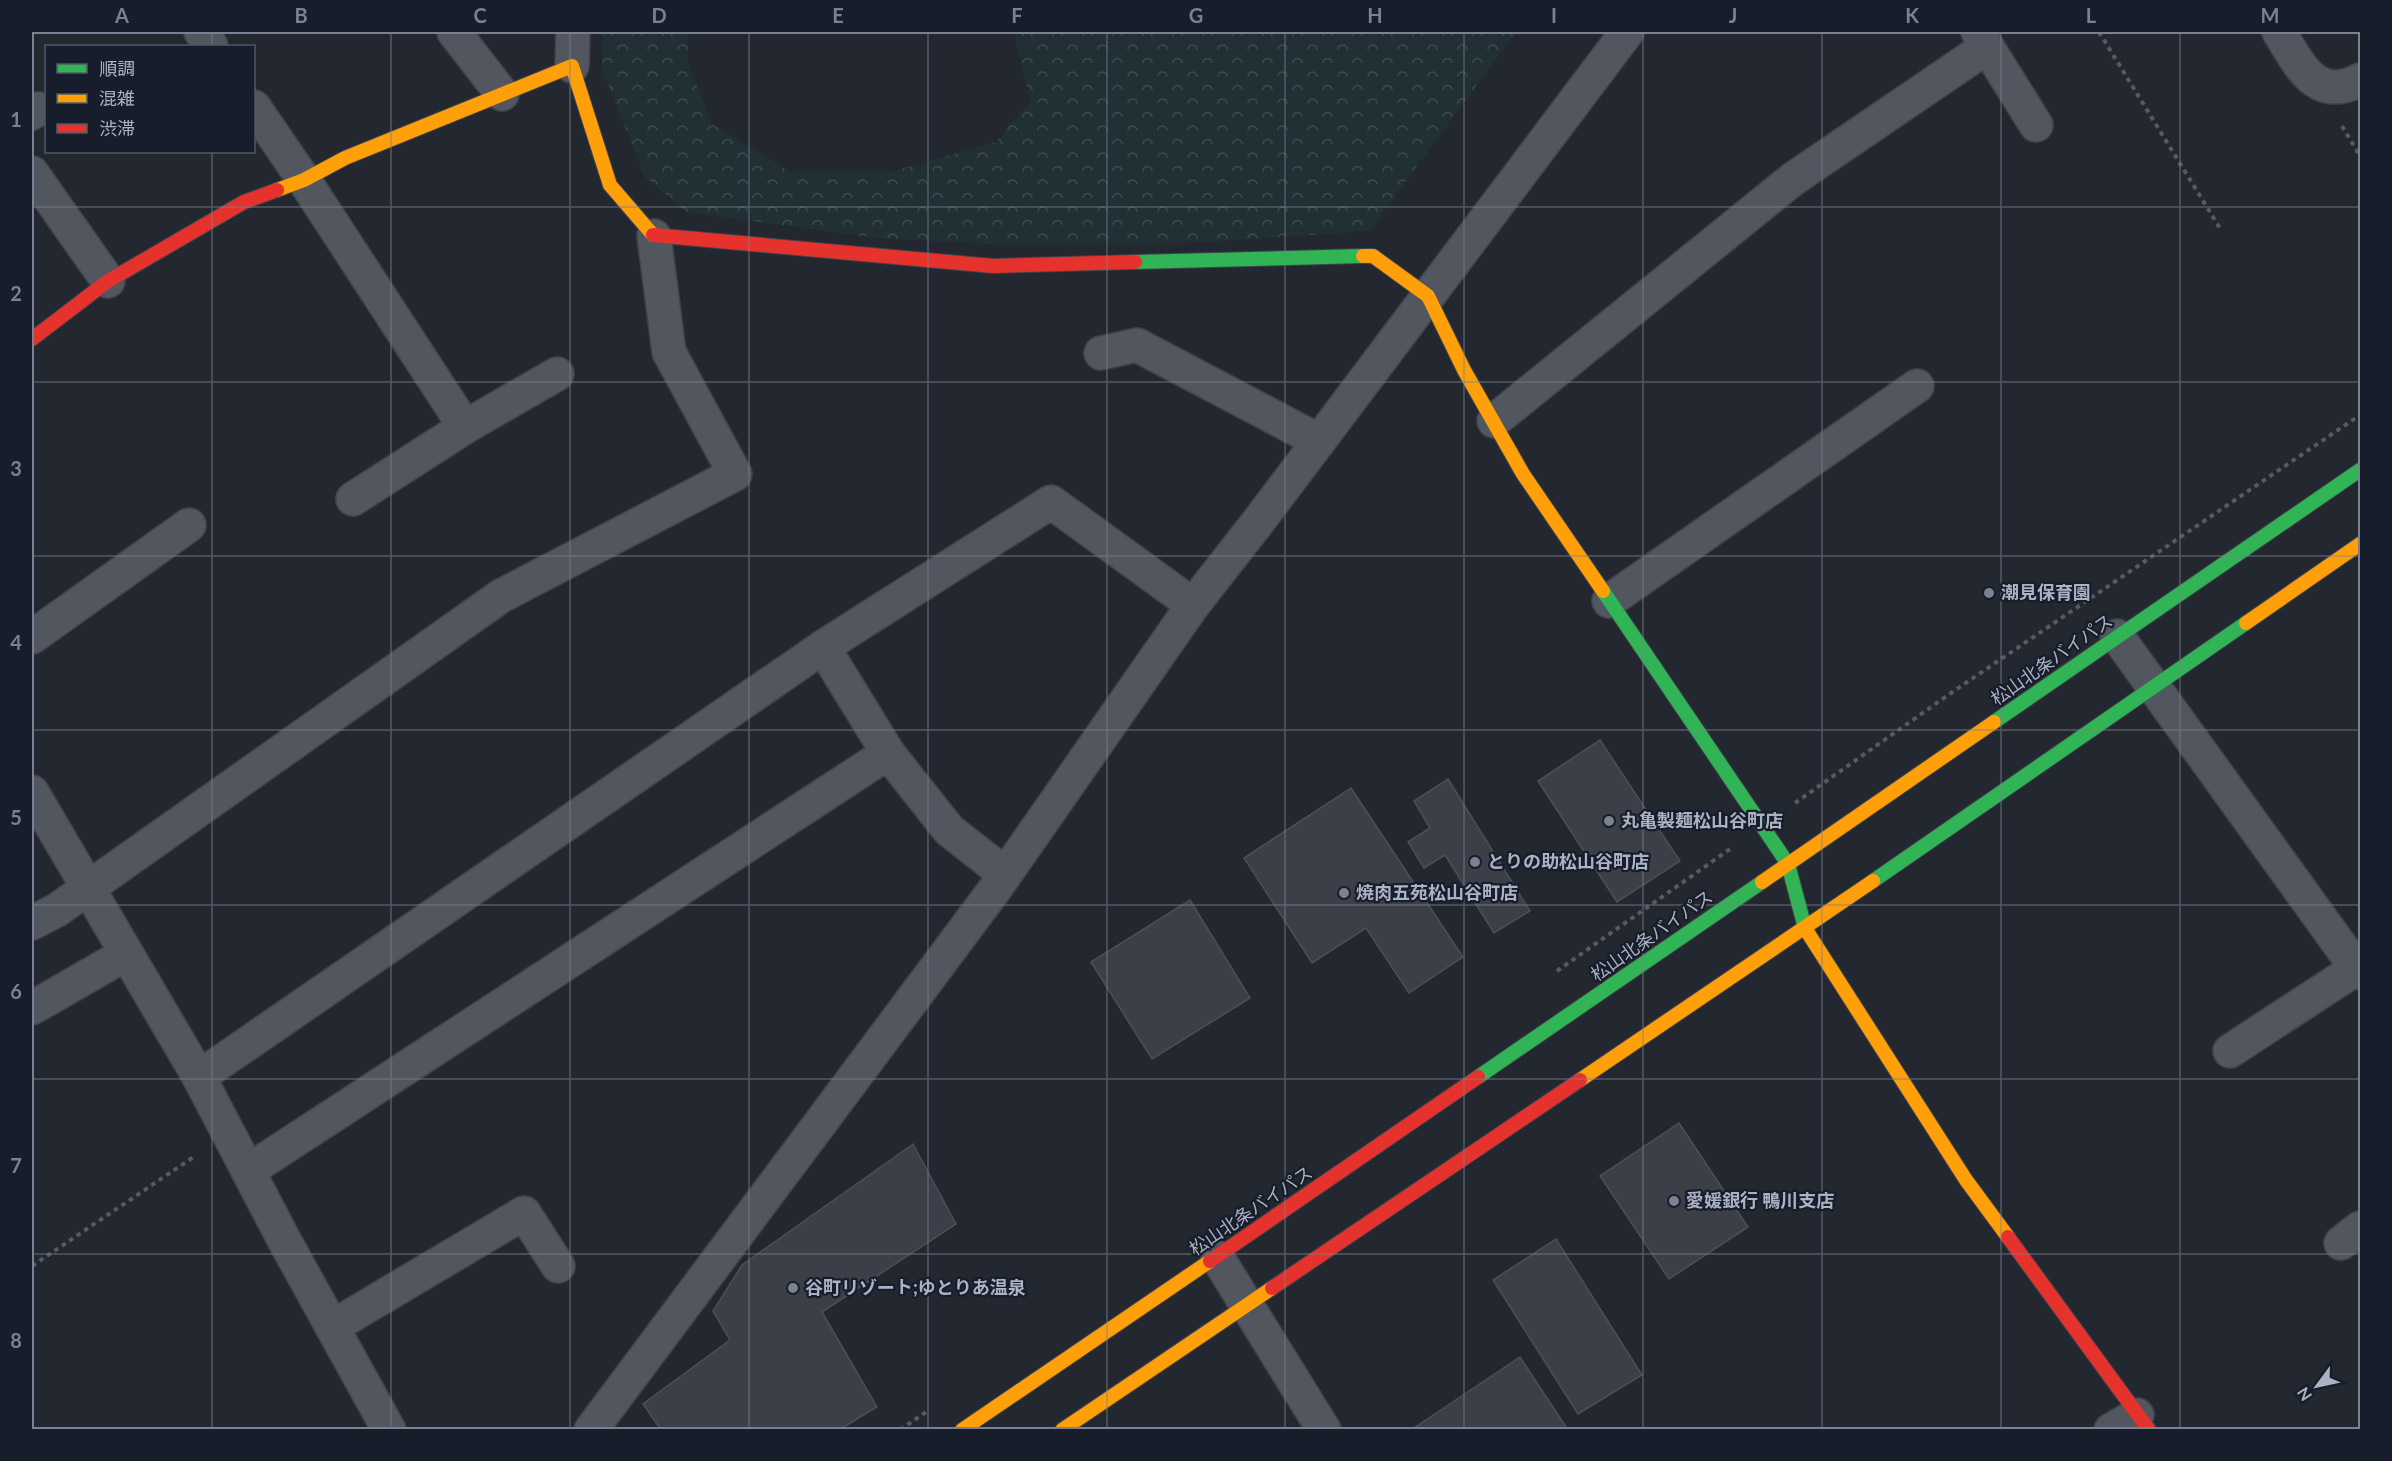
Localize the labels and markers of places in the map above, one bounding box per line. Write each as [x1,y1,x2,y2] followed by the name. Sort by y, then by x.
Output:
[2001,581,2091,603] place label: 潮見保育園
[1982,586,1996,600] marker: 潮見保育園
[1621,809,1783,831] place label: 丸亀製麺松山谷町店
[1602,814,1616,828] marker: 丸亀製麺松山谷町店
[1487,850,1649,872] place label: とりの助松山谷町店
[1468,855,1482,869] marker: とりの助松山谷町店
[1356,881,1518,903] place label: 焼肉五苑松山谷町店
[1337,886,1351,900] marker: 焼肉五苑松山谷町店
[1686,1189,1834,1211] place label: 愛媛銀行 鴨川支店
[1667,1194,1681,1208] marker: 愛媛銀行 鴨川支店
[805,1276,1026,1298] place label: 谷町リゾート;ゆとりあ温泉
[786,1281,800,1295] marker: 谷町リゾート;ゆとりあ温泉

